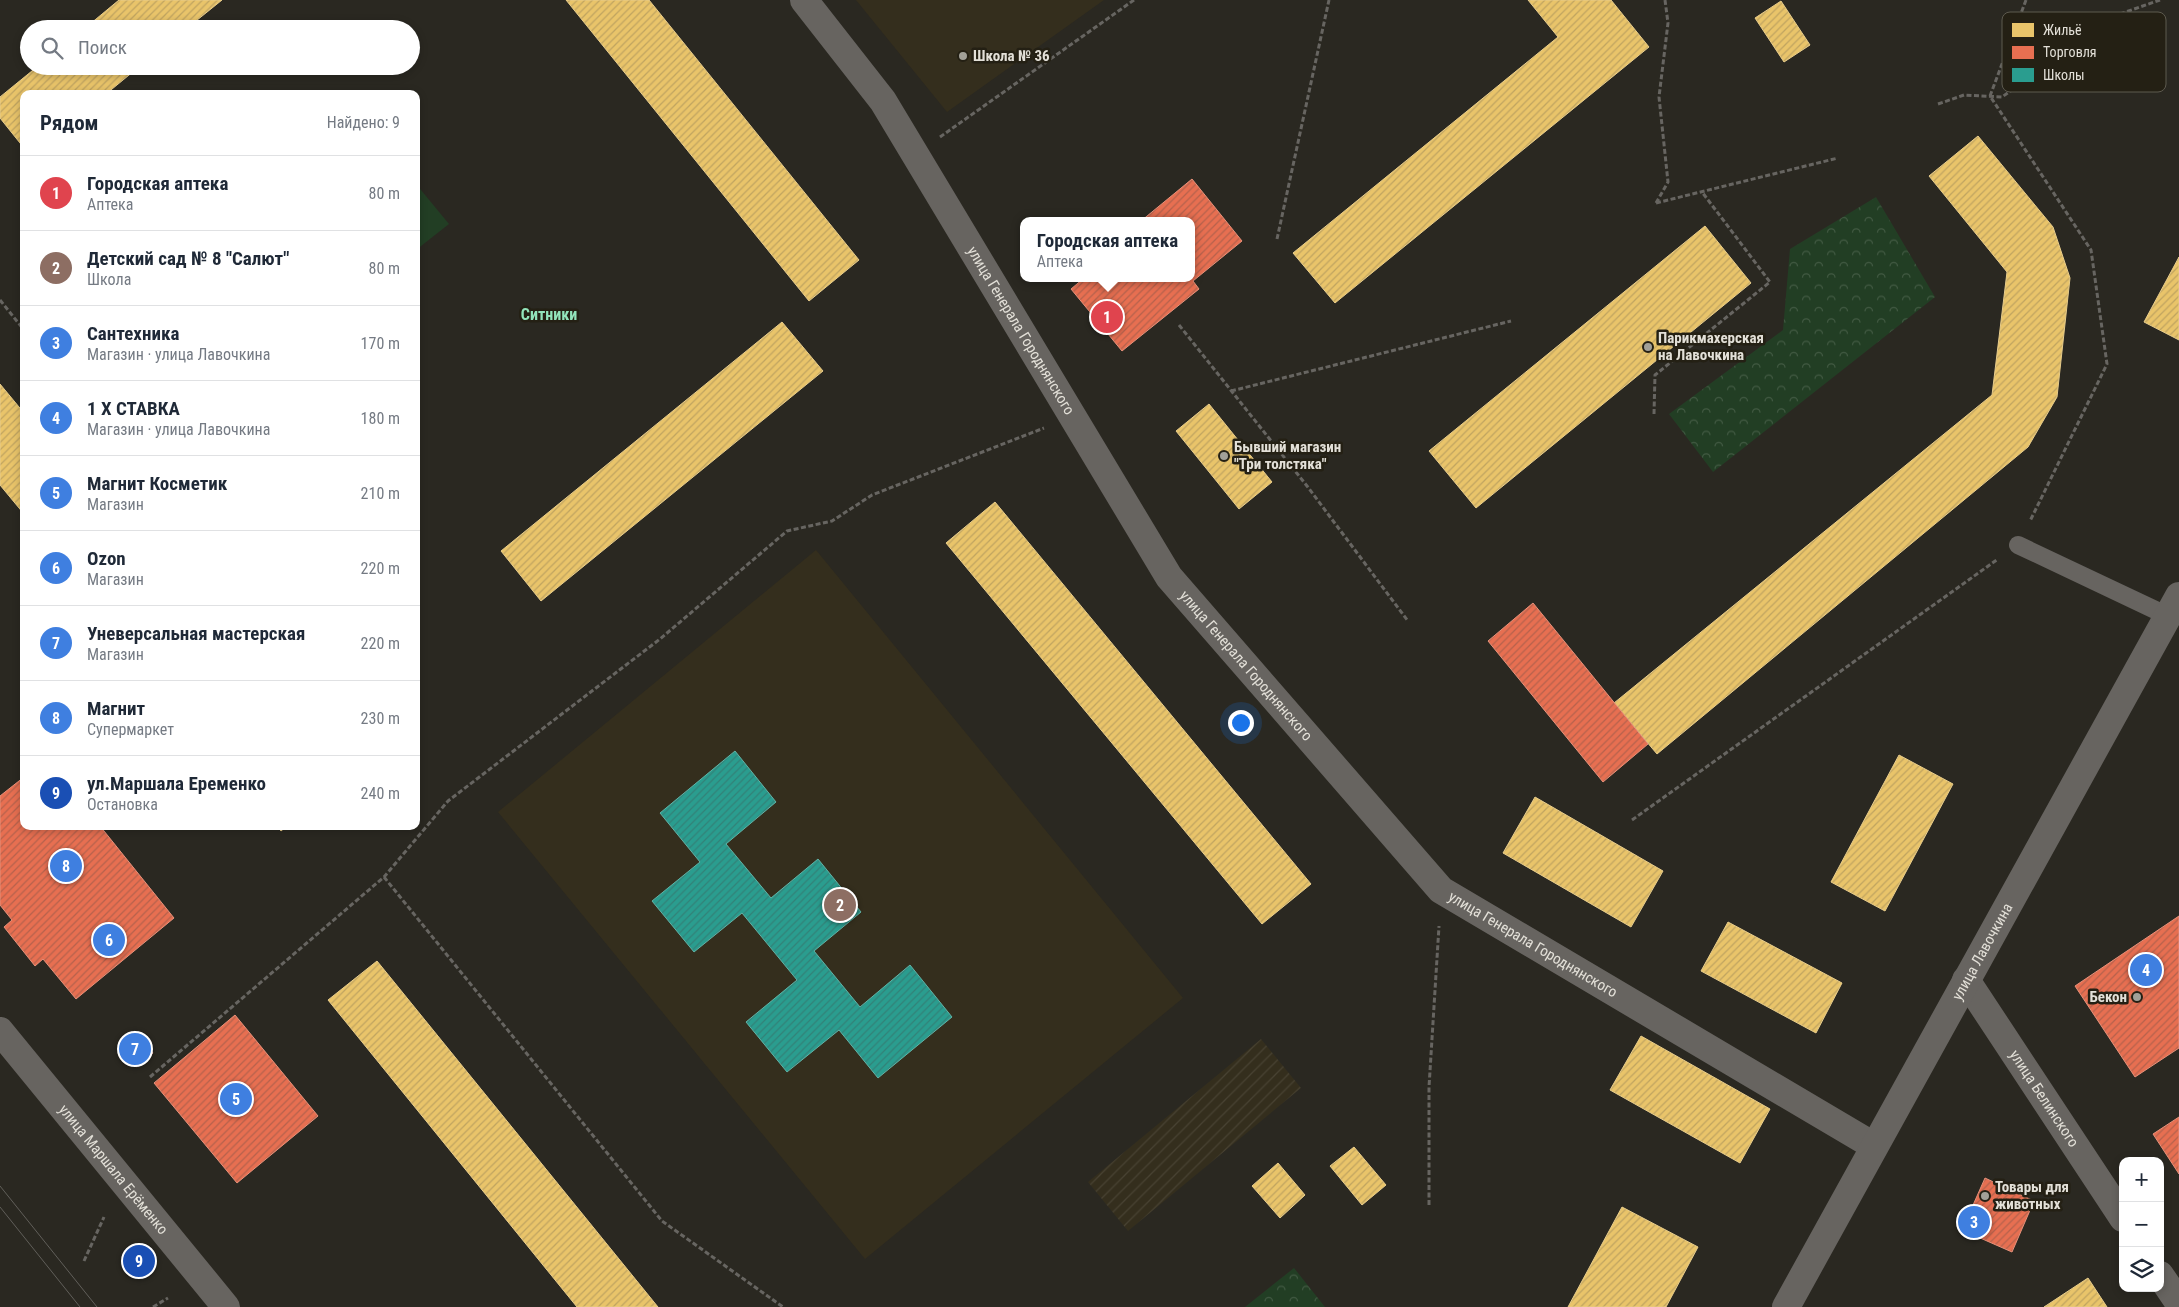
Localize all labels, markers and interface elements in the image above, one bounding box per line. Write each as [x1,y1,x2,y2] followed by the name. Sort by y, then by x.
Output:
[2002,12,2166,92] legend
[20,20,420,75] search box
[2043,22,2082,38] text: Жильё
[38,34,66,62] icon: search
[78,36,127,59] text: Поиск
[2043,44,2097,60] text: Торговля
[973,47,1050,65] place label: Школа № 36
[957,50,969,62] marker: Школа № 36
[2043,67,2085,83] text: Школы
[40,111,99,135] text: Рядом
[327,113,400,132] text: Найдено: 9
[87,172,228,195] text: Городская аптека
[52,184,60,203] text: 1
[368,184,400,203] text: 80 m
[87,195,133,214] text: Аптека
[1020,217,1195,282] popup
[1037,229,1178,252] text: Городская аптека
[963,243,1078,418] street label: улица Генерала Городнянского
[87,247,289,270] text: Детский сад № 8 "Салют"
[1037,252,1083,271] text: Аптека
[52,259,60,278] text: 2
[368,259,400,278] text: 80 m
[87,270,131,289] text: Школа
[1091,298,1123,336] pin: 1
[521,305,577,324] district label: Ситники
[87,322,179,345] text: Сантехника
[1658,329,1764,364] place label: Парикмахерская на Лавочкина
[52,334,60,353] text: 3
[361,334,400,353] text: 170 m
[1642,341,1654,353] marker: Парикмахерская на Лавочкина
[87,345,270,364] text: Магазин · улица Лавочкина
[87,397,180,420] text: 1 X СТАВКА
[52,409,60,428] text: 4
[361,409,400,428] text: 180 m
[87,420,270,439] text: Магазин · улица Лавочкина
[1234,438,1341,473] place label: Бывший магазин "Три толстяка"
[1218,450,1230,462] marker: Бывший магазин "Три толстяка"
[87,472,227,495] text: Магнит Косметик
[52,484,60,503] text: 5
[361,484,400,503] text: 210 m
[87,495,144,514] text: Магазин
[87,547,126,570] text: Ozon
[52,559,60,578] text: 6
[361,559,400,578] text: 220 m
[87,570,144,589] text: Магазин
[1176,587,1316,745] street label: улица Генерала Городнянского
[87,622,305,645] text: Уневерсальная мастерская
[52,634,60,653] text: 7
[361,634,400,653] text: 220 m
[87,645,144,664] text: Магазин
[87,697,145,720] text: Магнит
[52,709,60,728] text: 8
[361,709,400,728] text: 230 m
[1228,710,1254,736] your location
[87,720,174,739] text: Супермаркет
[87,772,266,795] text: ул.Маршала Еременко
[52,784,60,803] text: 9
[361,784,400,803] text: 240 m
[87,795,158,814] text: Остановка
[50,847,82,885] pin: 8
[824,886,856,924] pin: 2
[1445,887,1621,1001] street label: улица Генерала Городнянского
[1948,900,2016,1003] street label: улица Лавочкина
[93,921,125,959] pin: 6
[2130,951,2162,989] pin: 4
[2090,988,2127,1006] place label: Бекон
[2131,991,2143,1003] marker: Бекон
[119,1030,151,1068] pin: 7
[2006,1047,2083,1150] street label: улица Белинского
[220,1080,252,1118] pin: 5
[55,1101,172,1238] street label: улица Маршала Ерёменко
[2119,1157,2164,1292] map controls
[2119,1157,2164,1202] button: +
[1995,1178,2069,1213] place label: Товары для животных
[1979,1190,1991,1202] marker: Товары для животных
[2119,1202,2164,1247] button: −
[1958,1203,1990,1241] pin: 3
[123,1242,155,1280] pin: 9
[2119,1247,2164,1292] button: layers

